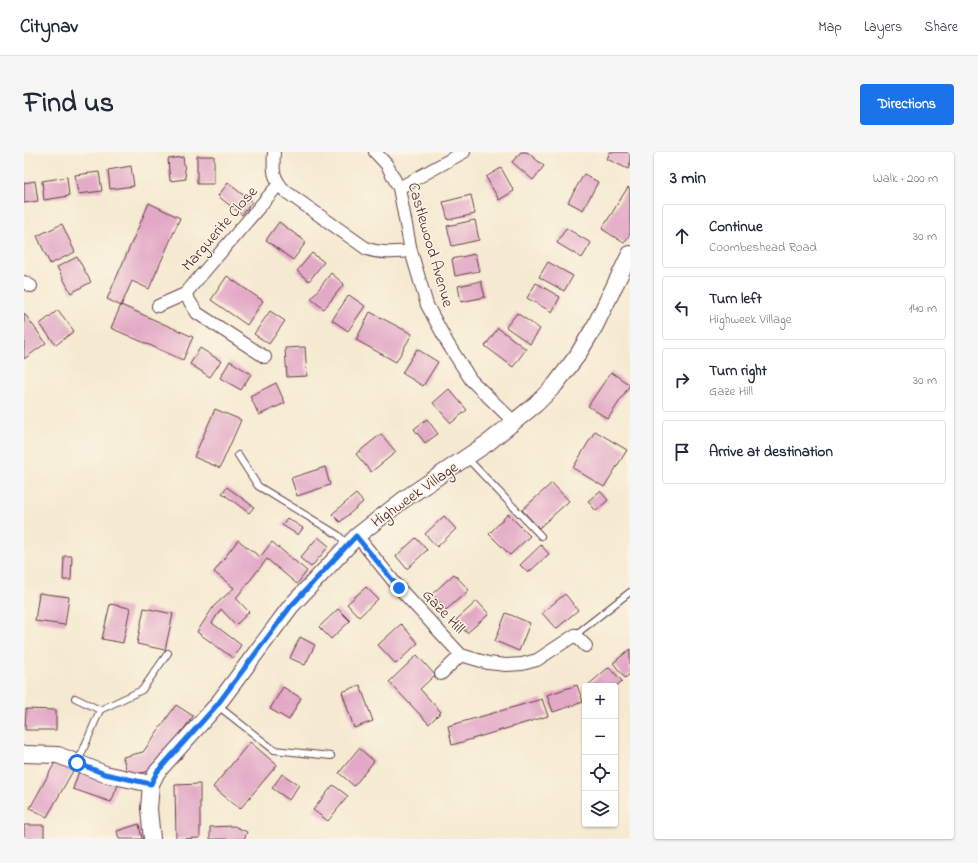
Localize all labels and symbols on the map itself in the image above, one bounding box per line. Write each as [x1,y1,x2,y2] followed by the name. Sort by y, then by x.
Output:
[176,180,264,277] street label: Marguerite Close
[401,180,459,311] street label: Castlewood Avenue
[366,456,464,534] street label: Highweek Village
[390,579,408,597] route end
[416,584,470,640] street label: Gaze Hill
[68,754,86,772] route start

